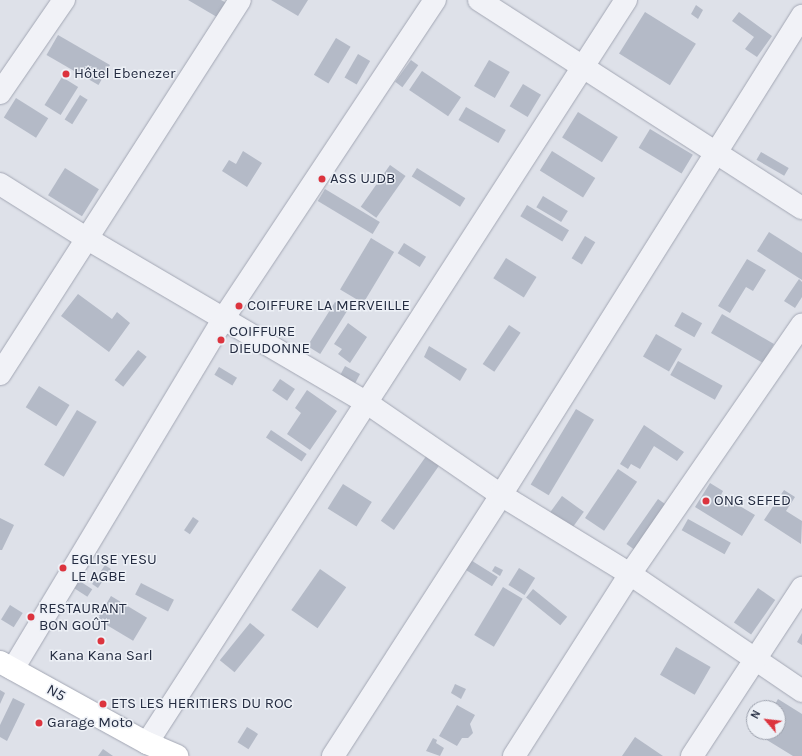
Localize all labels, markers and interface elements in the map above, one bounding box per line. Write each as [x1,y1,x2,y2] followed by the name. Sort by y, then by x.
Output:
[74,65,175,83] place label: Hôtel Ebenezer
[61,69,71,79] marker: Hôtel Ebenezer
[330,170,395,188] place label: ASS UJDB
[317,174,327,184] marker: ASS UJDB
[247,297,410,315] place label: COIFFURE LA MERVEILLE
[234,301,244,311] marker: COIFFURE LA MERVEILLE
[229,322,310,357] place label: COIFFURE DIEUDONNE
[216,335,226,345] marker: COIFFURE DIEUDONNE
[714,492,791,510] place label: ONG SEFED
[701,496,711,506] marker: ONG SEFED
[71,550,157,585] place label: EGLISE YESU LE AGBE
[58,563,68,573] marker: EGLISE YESU LE AGBE
[39,599,127,634] place label: RESTAURANT BON GOÛT
[26,612,36,622] marker: RESTAURANT BON GOÛT
[96,636,106,646] marker: Kana Kana Sarl
[49,647,153,665] place label: Kana Kana Sarl
[43,681,69,705] street label: N5
[111,695,293,713] place label: ETS LES HERITIERS DU ROC
[98,699,108,709] marker: ETS LES HERITIERS DU ROC
[746,700,786,740] north arrow
[748,708,763,721] text: N
[47,714,133,732] place label: Garage Moto
[34,718,44,728] marker: Garage Moto

